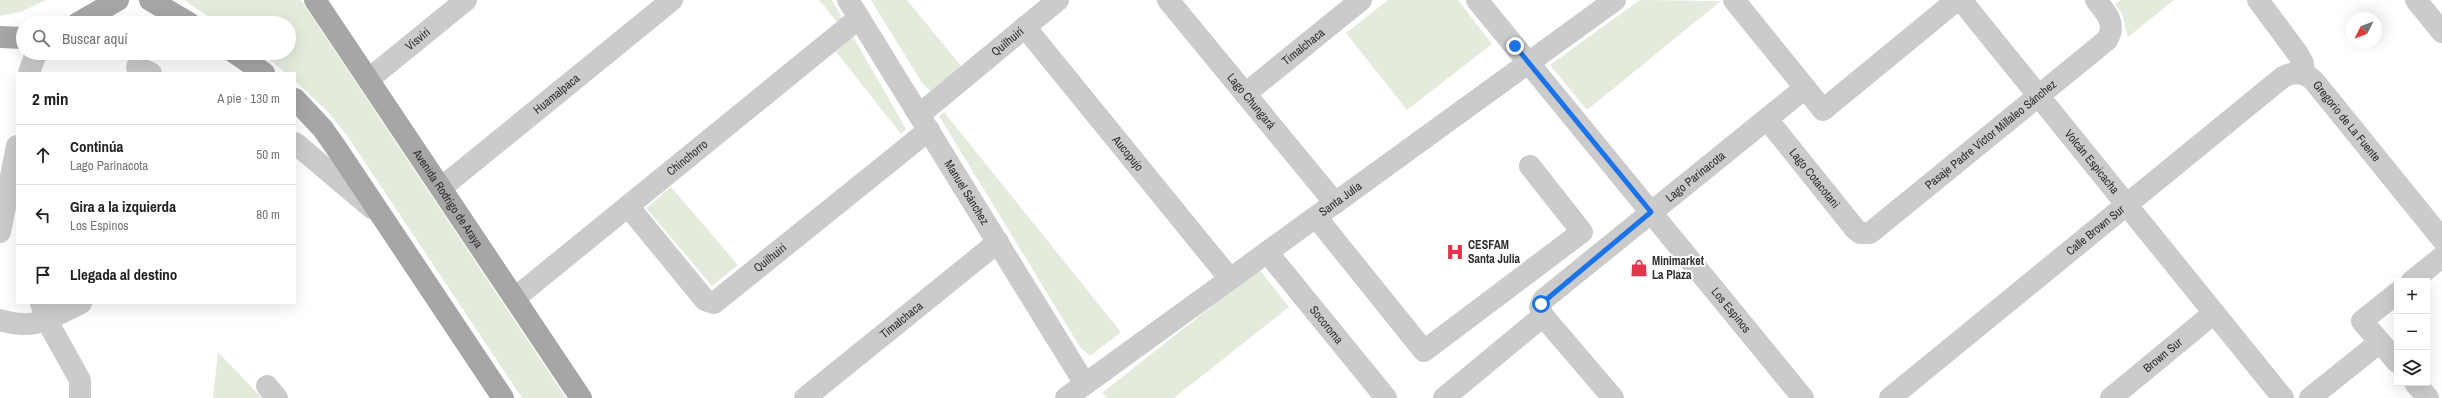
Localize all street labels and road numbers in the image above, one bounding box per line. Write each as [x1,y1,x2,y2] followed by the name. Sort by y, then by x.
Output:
[988,23,1027,60] street label: Quilhuiri
[402,24,434,54] street label: Visviri
[1279,24,1328,69] street label: Timalchaca
[530,70,583,118] street label: Huamalpaca
[1223,70,1279,133] street label: Lago Chungará
[1922,76,2060,193] street label: Pasaje Padre Víctor Millaleo Sánchez
[2309,77,2384,165] street label: Gregorio de La Fuente
[2061,126,2123,198] street label: Volcán Espicacha
[1108,132,1147,174] street label: Aucopujo
[663,136,711,179] street label: Chinchorro
[409,145,487,252] street label: Avenida Rodrigo de Araya
[1786,145,1843,212] street label: Lago Cotacotani
[1662,147,1729,206] street label: Lago Parinacota
[941,157,993,228] street label: Manuel Sánchez
[1316,178,1366,220] street label: Santa Julia
[2063,201,2128,259] street label: Calle Brown Sur
[750,240,790,276] street label: Quilhuiri
[1708,284,1755,336] street label: Los Espinos
[877,298,927,342] street label: Timalchaca
[1306,302,1347,348] street label: Socoroma
[2140,334,2186,376] street label: Brown Sur

